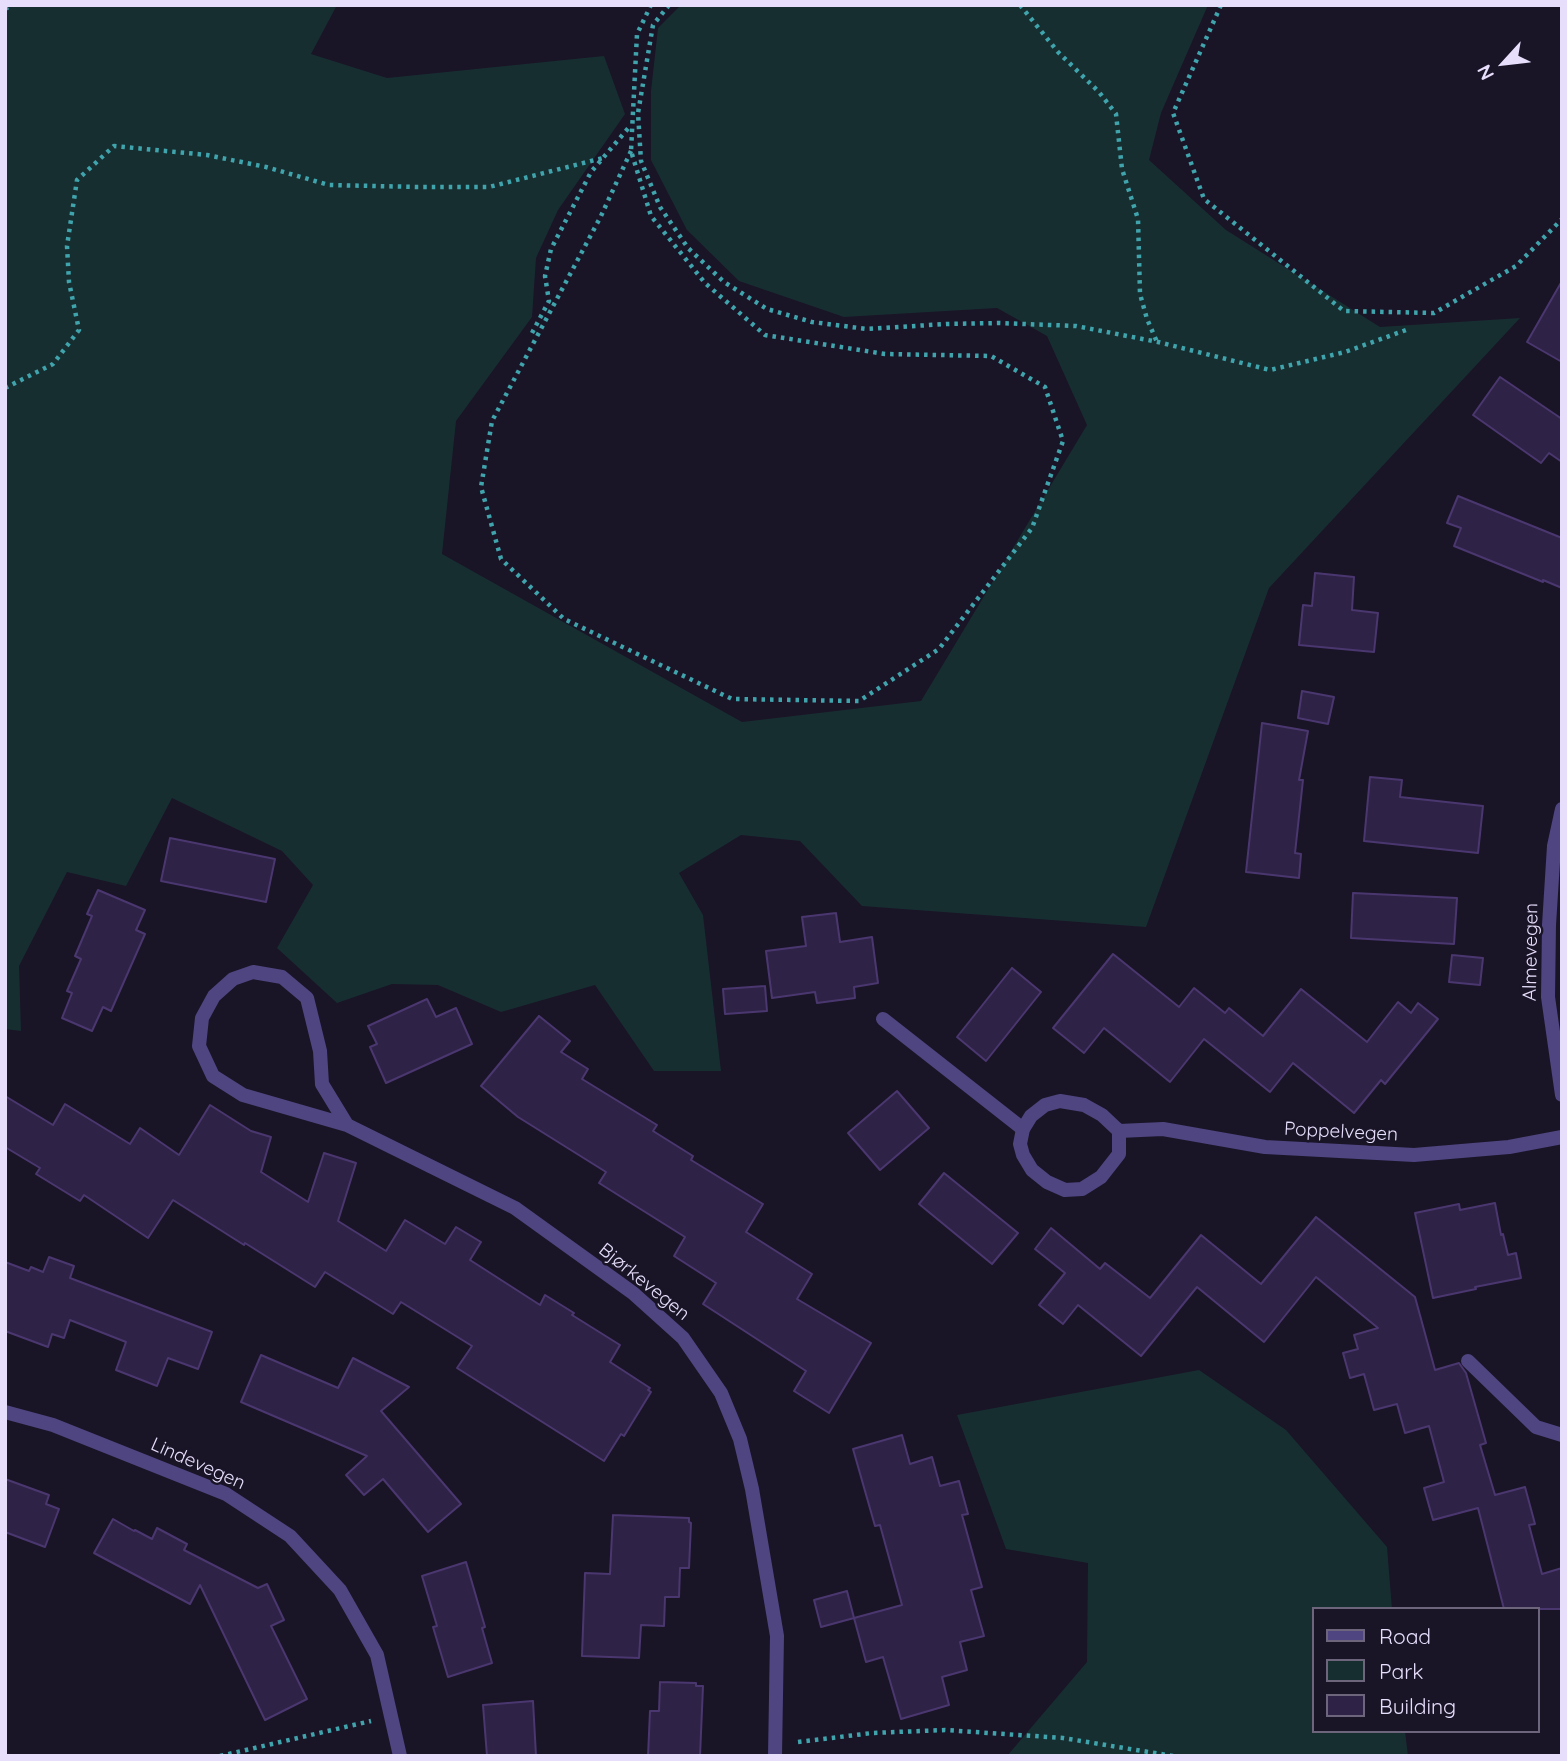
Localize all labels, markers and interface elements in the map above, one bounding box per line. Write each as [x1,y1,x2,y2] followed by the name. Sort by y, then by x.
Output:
[1469,28,1539,98] north arrow
[1471,61,1499,84] text: N
[1519,903,1543,1001] street label: Almevegen
[1283,1118,1399,1146] street label: Poppelvegen
[594,1238,694,1326] street label: Bjørkevegen
[147,1433,249,1495] street label: Lindevegen
[1312,1607,1539,1733] legend
[1379,1623,1431,1649] text: Road
[1379,1658,1423,1684] text: Park
[1379,1693,1456,1719] text: Building

